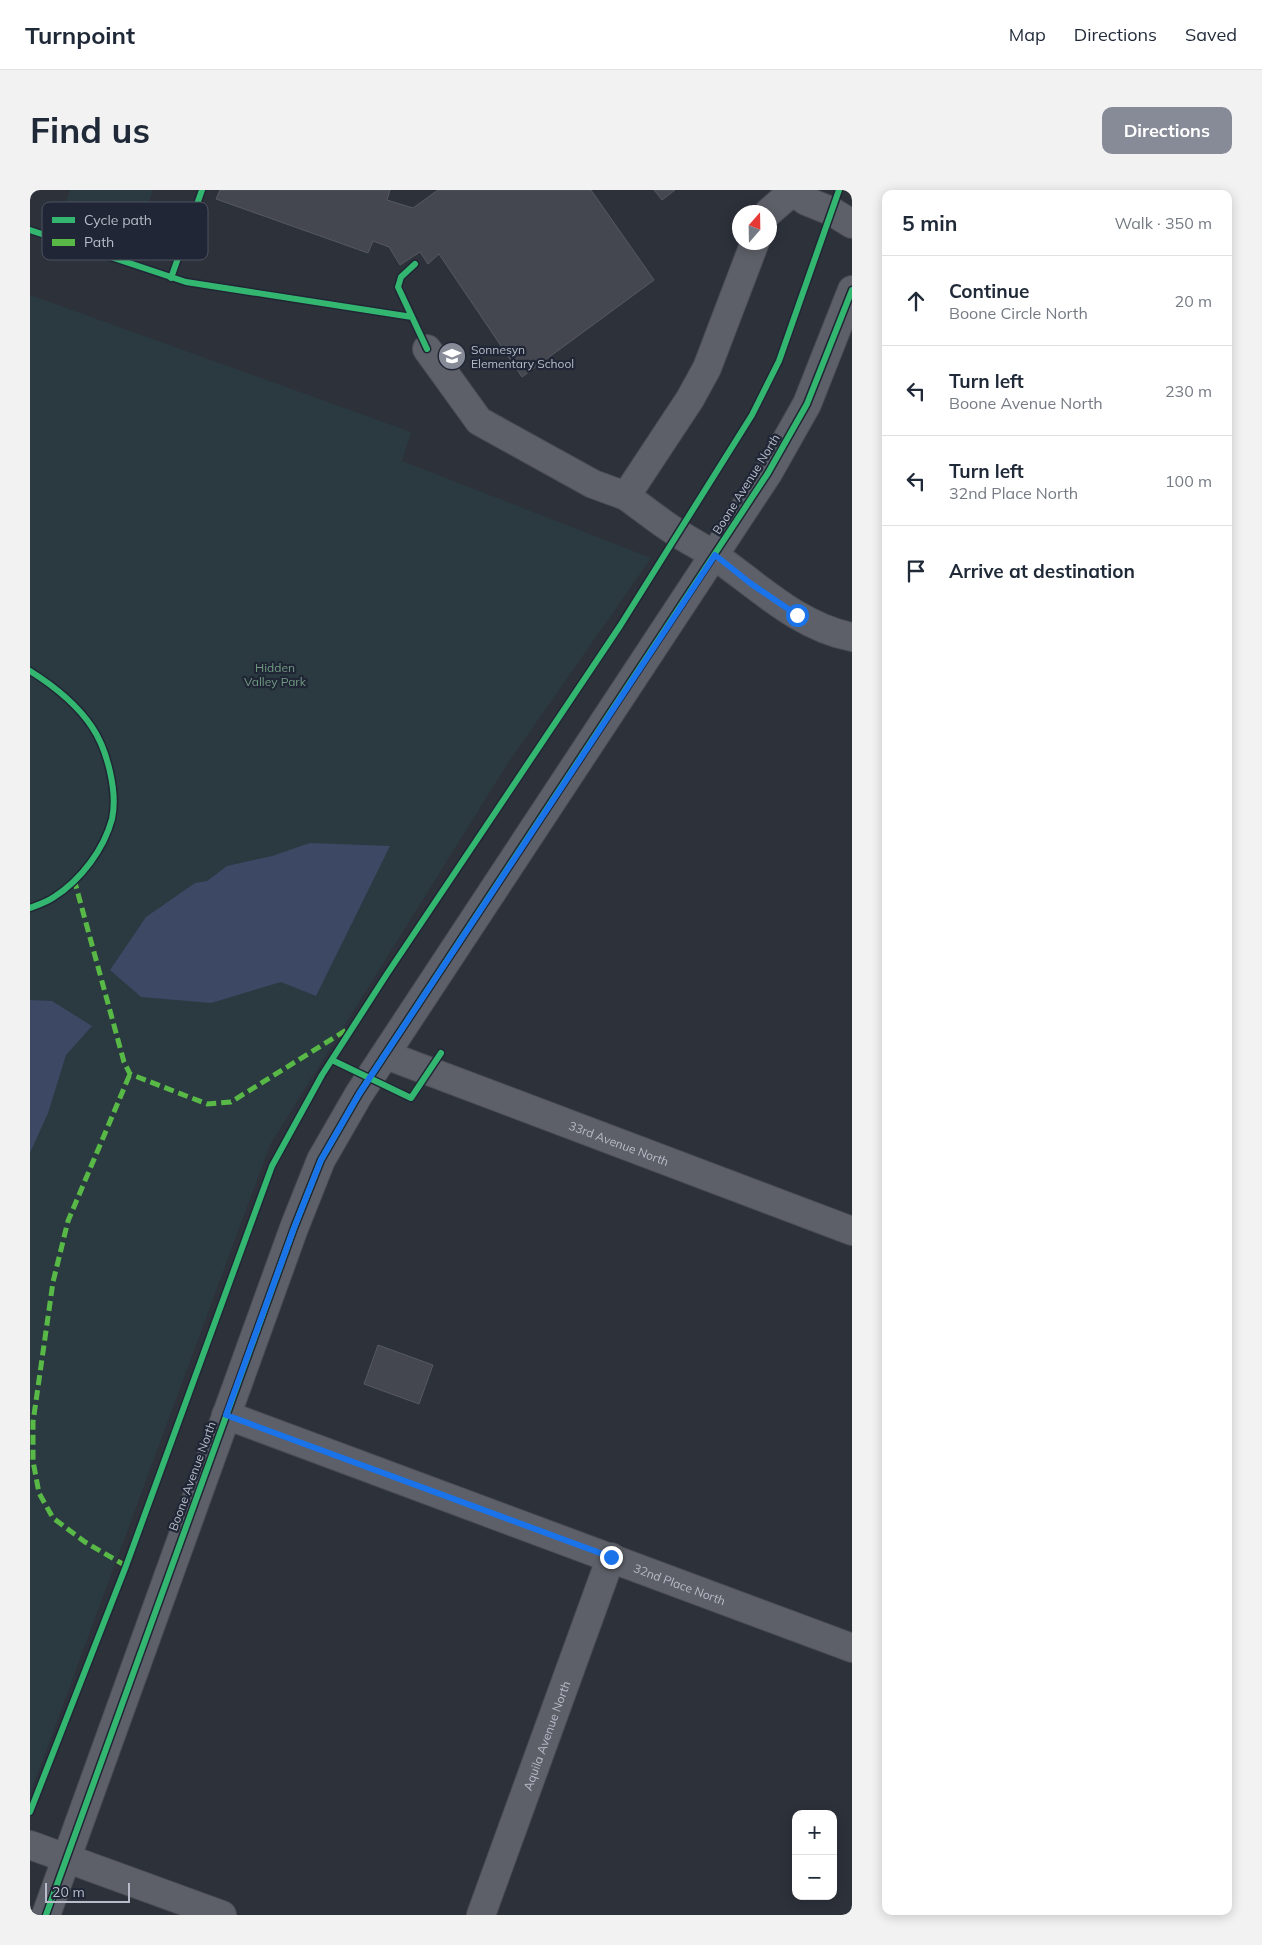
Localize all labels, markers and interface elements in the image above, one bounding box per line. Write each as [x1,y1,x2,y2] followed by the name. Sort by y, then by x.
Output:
[25,20,135,50] text: Turnpoint
[1009,23,1046,46] text: Map
[1074,23,1157,46] text: Directions
[1185,23,1237,46] text: Saved
[1102,107,1232,154] button: Directions
[30,108,150,152] text: Find us
[42,202,208,260] legend
[732,205,777,250] north arrow
[902,210,957,236] text: 5 min
[84,211,152,229] text: Cycle path
[1114,213,1212,233] text: Walk · 350 m
[84,233,114,251] text: Path
[949,279,1029,303] text: Continue
[902,287,930,315] icon: ahead
[1175,291,1212,311] text: 20 m
[949,303,1088,323] text: Boone Circle North
[437,341,467,371] school or university icon: Sonnesyn Elementary School
[471,342,574,371] place label: Sonnesyn Elementary School
[949,369,1024,393] text: Turn left
[902,377,930,405] icon: left
[1165,381,1212,401] text: 230 m
[949,393,1103,413] text: Boone Avenue North
[709,431,783,537] street label: Boone Avenue North
[949,459,1024,483] text: Turn left
[902,467,930,495] icon: left
[1165,471,1212,491] text: 100 m
[949,483,1078,503] text: 32nd Place North
[902,557,930,585] icon: arrive
[949,559,1135,583] text: Arrive at destination
[786,604,809,627] route start
[244,660,307,689] park label: Hidden Valley Park
[567,1117,671,1169] street label: 33rd Avenue North
[165,1419,219,1533] street label: Boone Avenue North
[600,1546,623,1569] route end
[632,1560,728,1608] street label: 32nd Place North
[519,1679,573,1792] street label: Aquila Avenue North
[792,1810,837,1900] map controls
[792,1810,837,1855] button: +
[792,1855,837,1900] button: −
[45,1880,130,1903] scale bar
[52,1883,85,1901] text: 20 m

